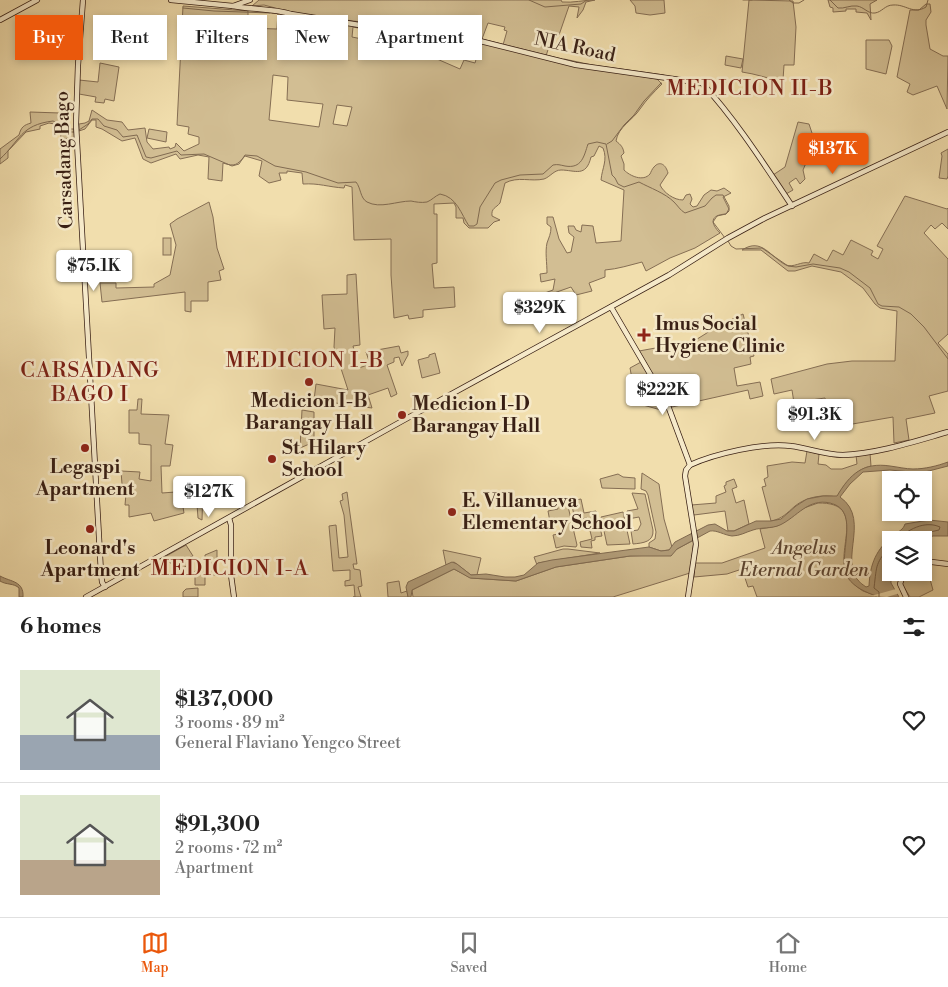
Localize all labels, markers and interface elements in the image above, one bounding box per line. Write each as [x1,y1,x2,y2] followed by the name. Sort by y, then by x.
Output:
[15,15,83,60] chip: Buy
[93,15,167,60] chip: Rent
[177,15,267,60] chip: Filters
[277,15,348,60] chip: New
[358,15,482,60] chip: Apartment
[532,27,618,67] street label: NIA Road
[666,76,834,102] district label: MEDICION II-B
[50,91,78,229] street label: Carsadang Bago
[798,132,868,175] pin: $137K
[809,139,857,159] text: $137K
[53,250,135,292] pin: $75.1K
[67,256,121,276] text: $75.1K
[505,292,575,334] pin: $329K
[514,298,566,318] text: $329K
[655,312,785,358] place label: Imus Social Hygiene Clinic
[637,328,651,342] marker: Imus Social Hygiene Clinic
[226,348,384,374] district label: MEDICION I-B
[20,358,160,408] district label: CARSADANG BAGO I
[628,374,698,416] pin: $222K
[303,376,315,388] marker: Medicion I-B Barangay Hall
[637,380,689,400] text: $222K
[245,389,373,435] place label: Medicion I-B Barangay Hall
[412,392,540,438] place label: Medicion I-D Barangay Hall
[774,398,856,441] pin: $91.3K
[788,405,842,425] text: $91.3K
[396,409,408,421] marker: Medicion I-D Barangay Hall
[282,436,367,482] place label: St. Hilary School
[79,442,91,454] marker: Legaspi Apartment
[266,453,278,465] marker: St. Hilary School
[35,455,135,501] place label: Legaspi Apartment
[882,471,932,581] map controls
[882,471,932,521] button: locate
[174,476,244,518] pin: $127K
[184,482,234,502] text: $127K
[462,489,632,535] place label: E. Villanueva Elementary School
[446,506,458,518] marker: E. Villanueva Elementary School
[84,523,96,535] marker: Leonard's Apartment
[882,531,932,581] button: layers
[40,536,140,582] place label: Leonard's Apartment
[738,536,869,582] park label: Angelus Eternal Garden
[151,556,309,582] district label: MEDICION I-A
[900,613,928,641] icon: filters
[20,614,101,640] text: 6 homes
[175,687,273,713] text: $137,000
[60,690,120,750] icon: home
[900,706,928,734] icon: heart
[175,713,285,733] text: 3 rooms · 89 m²
[175,733,401,753] text: General Flaviano Yengco Street
[175,812,260,838] text: $91,300
[60,815,120,875] icon: home
[900,831,928,859] icon: heart
[175,838,282,858] text: 2 rooms · 72 m²
[175,858,254,878] text: Apartment
[141,929,169,977] tab: Map
[450,929,487,977] tab: Saved
[769,929,807,977] tab: Home

